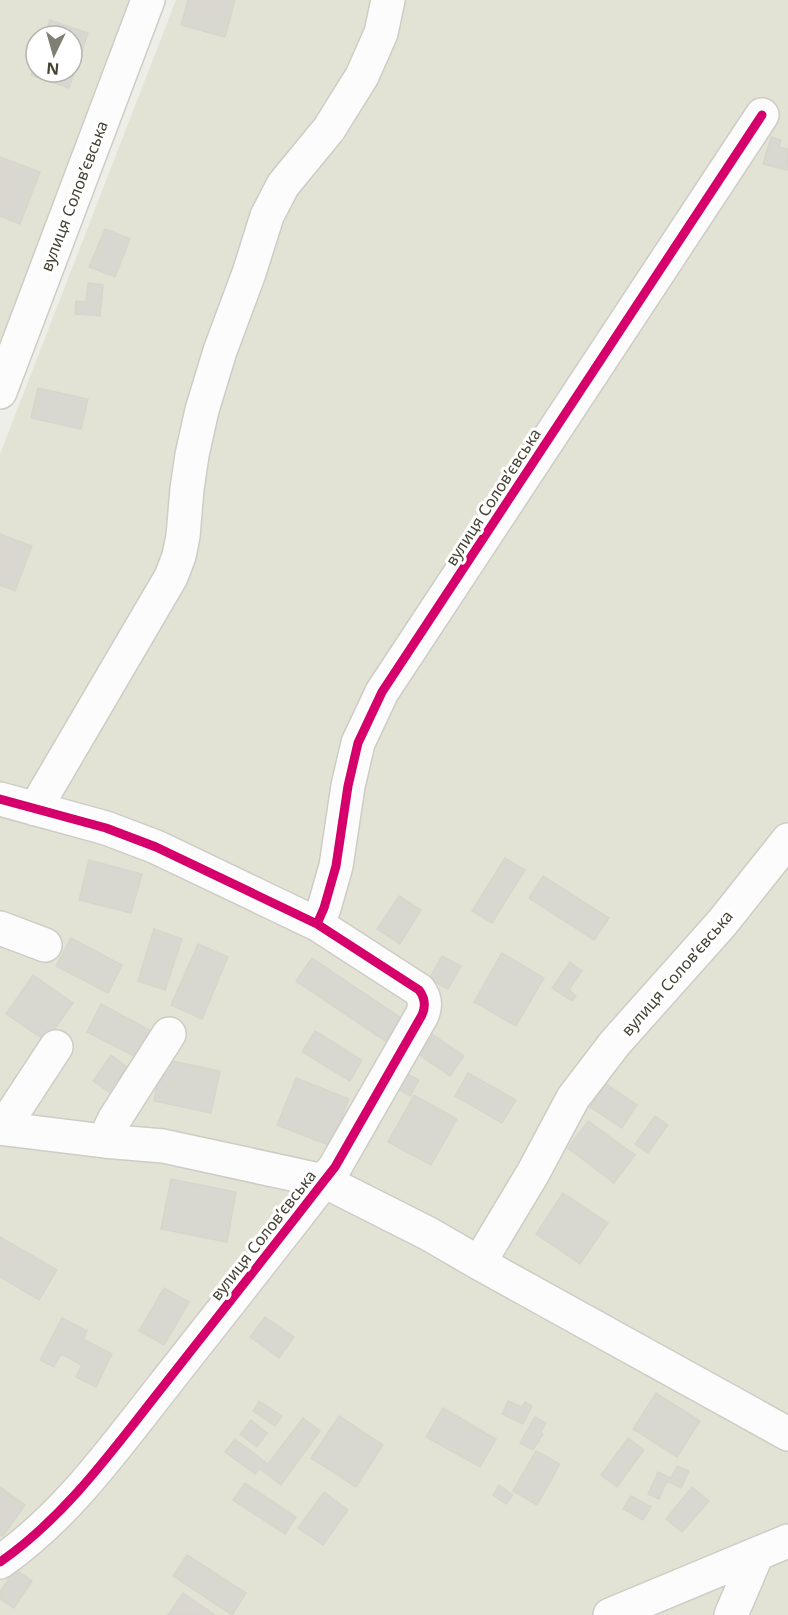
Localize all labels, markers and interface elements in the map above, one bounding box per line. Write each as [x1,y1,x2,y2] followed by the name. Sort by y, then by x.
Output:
[24,24,84,84] north arrow
[45,57,60,80] text: N
[35,117,113,275] street label: вулиця Соловʼєвська
[440,424,546,570] street label: вулиця Соловʼєвська
[616,905,738,1041] street label: вулиця Соловʼєвська
[205,1165,321,1305] street label: вулиця Соловʼєвська

